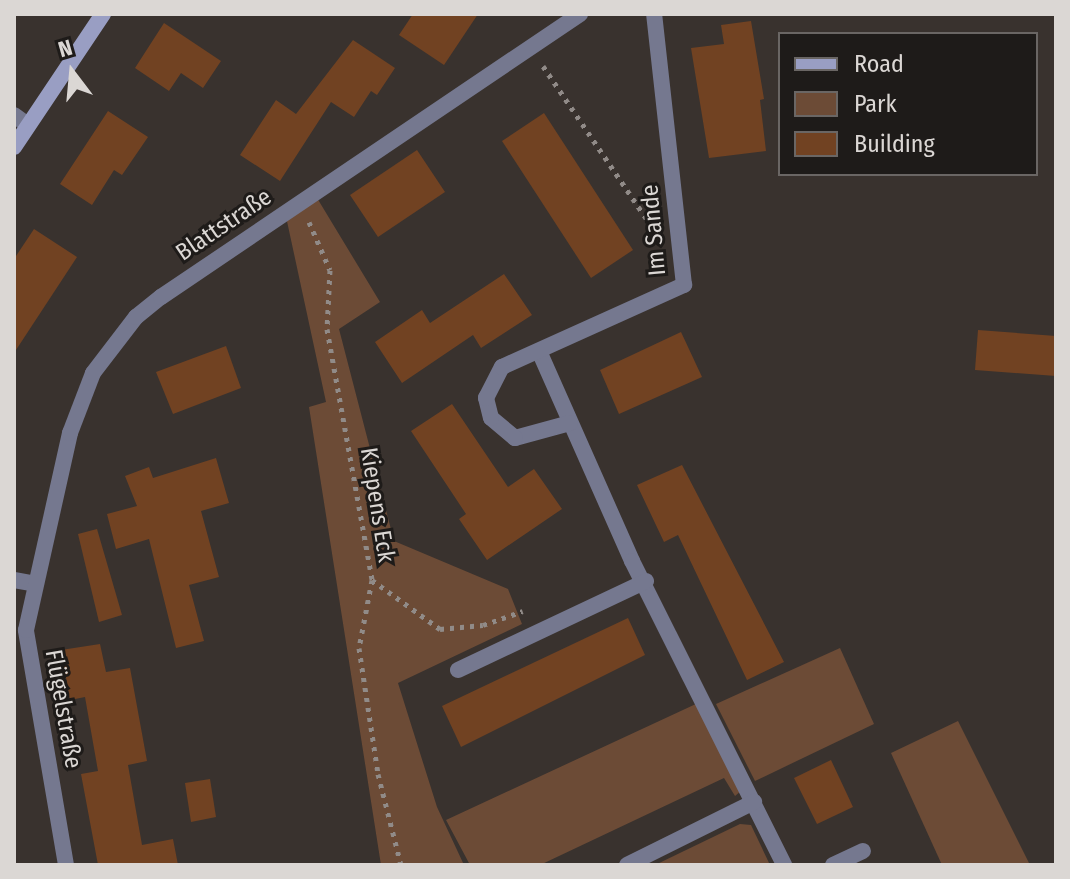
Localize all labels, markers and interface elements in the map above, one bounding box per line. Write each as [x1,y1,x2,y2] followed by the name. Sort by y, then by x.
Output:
[32,32,112,112] north arrow
[778,32,1038,176] legend
[55,34,75,63] text: N
[854,50,904,78] text: Road
[854,90,897,118] text: Park
[854,130,935,158] text: Building
[171,183,277,267] street label: Blattstraße
[636,183,672,277] street label: Im Sande
[354,445,400,565] street label: Kiepens Eck
[38,647,88,771] street label: Flügelstraße

